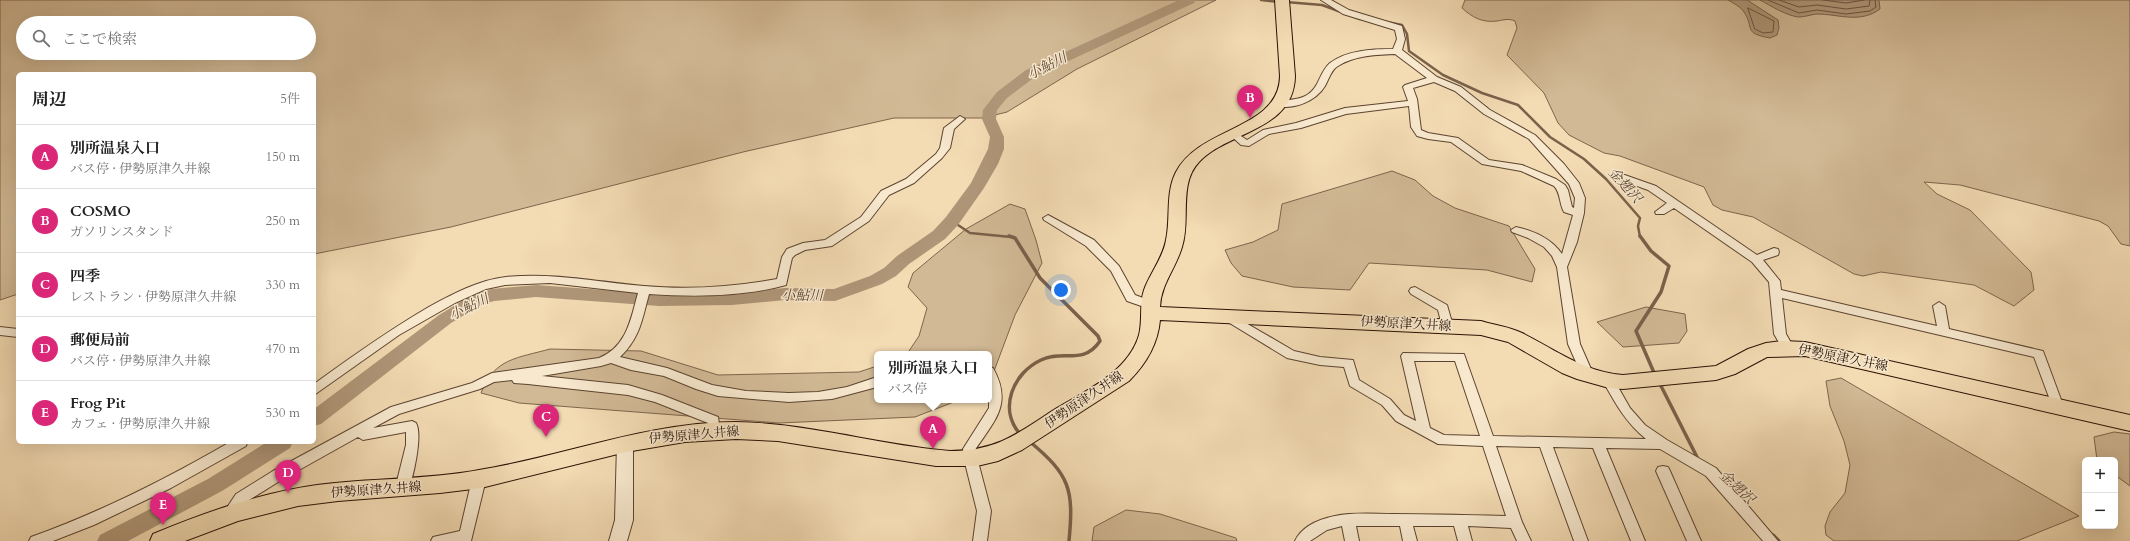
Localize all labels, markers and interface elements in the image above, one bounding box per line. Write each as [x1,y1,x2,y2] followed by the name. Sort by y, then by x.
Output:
[16,16,316,60] search box
[30,27,52,49] icon: search
[62,29,137,49] text: ここで検索
[1024,47,1072,84] water label: 小鮎川
[1237,85,1263,118] pin: B
[32,88,66,111] text: 周辺
[280,90,300,108] text: 5件
[70,138,160,158] text: 別所温泉入口
[40,148,50,166] text: A
[266,148,300,166] text: 150 m
[70,160,210,178] text: バス停 · 伊勢原津久井線
[1604,163,1647,208] water label: 金翅沢
[70,201,131,221] text: COSMO
[40,212,50,230] text: B
[266,212,300,230] text: 250 m
[70,223,174,241] text: ガソリンスタンド
[70,266,100,286] text: 四季
[40,276,50,294] text: C
[266,276,300,294] text: 330 m
[1051,280,1071,300] your location
[781,286,825,305] water label: 小鮎川
[70,288,236,306] text: レストラン · 伊勢原津久井線
[446,288,494,325] water label: 小鮎川
[1360,313,1452,335] street label: 伊勢原津久井線
[70,330,130,350] text: 郵便局前
[39,340,51,358] text: D
[266,340,300,358] text: 470 m
[1797,340,1889,376] street label: 伊勢原津久井線
[874,351,992,403] popup
[70,352,210,370] text: バス停 · 伊勢原津久井線
[888,358,978,378] text: 別所温泉入口
[1041,367,1127,433] street label: 伊勢原津久井線
[888,380,927,398] text: バス停
[70,393,126,413] text: Frog Pit
[41,404,49,422] text: E
[266,404,300,422] text: 530 m
[533,404,559,437] pin: C
[70,415,210,433] text: カフェ · 伊勢原津久井線
[920,416,946,449] pin: A
[648,422,740,448] street label: 伊勢原津久井線
[2082,457,2118,529] map controls
[2082,457,2118,493] button: +
[275,460,301,493] pin: D
[1715,466,1760,510] water label: 金翅沢
[330,478,422,502] street label: 伊勢原津久井線
[150,492,176,525] pin: E
[2082,493,2118,529] button: −

